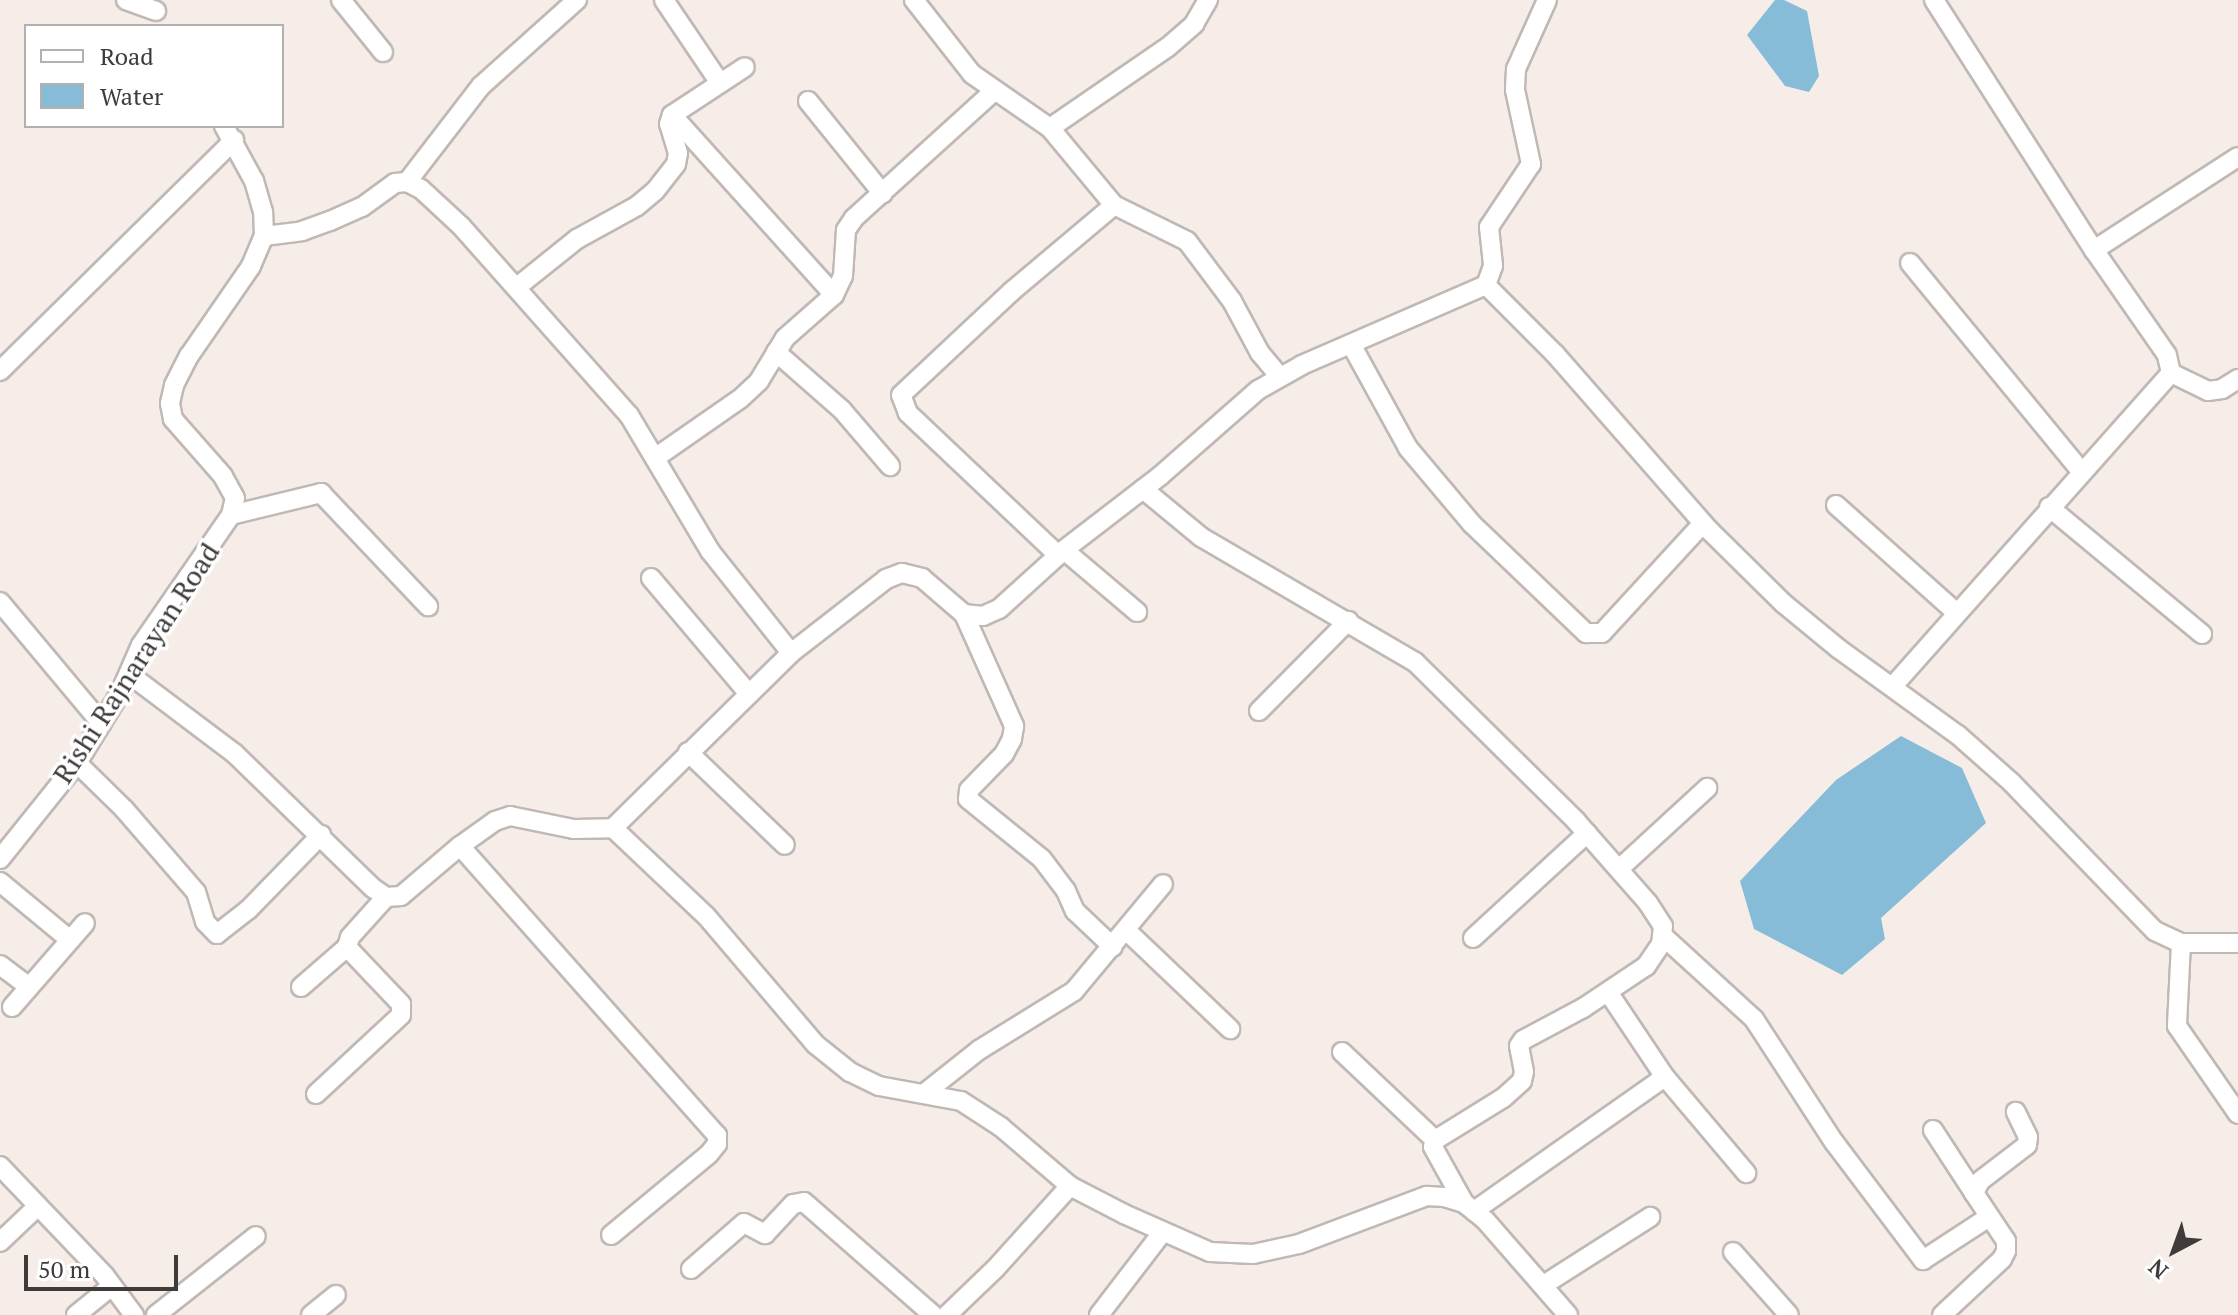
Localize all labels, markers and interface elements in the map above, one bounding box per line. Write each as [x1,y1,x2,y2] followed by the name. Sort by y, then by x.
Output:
[24,24,284,128] legend
[100,40,154,72] text: Road
[100,80,163,112] text: Water
[46,536,226,790] street label: Rishi Rajnarayan Road
[2134,1211,2214,1291] north arrow
[28,1239,182,1289] scale bar
[38,1253,90,1285] text: 50 m
[2142,1253,2174,1286] text: N

